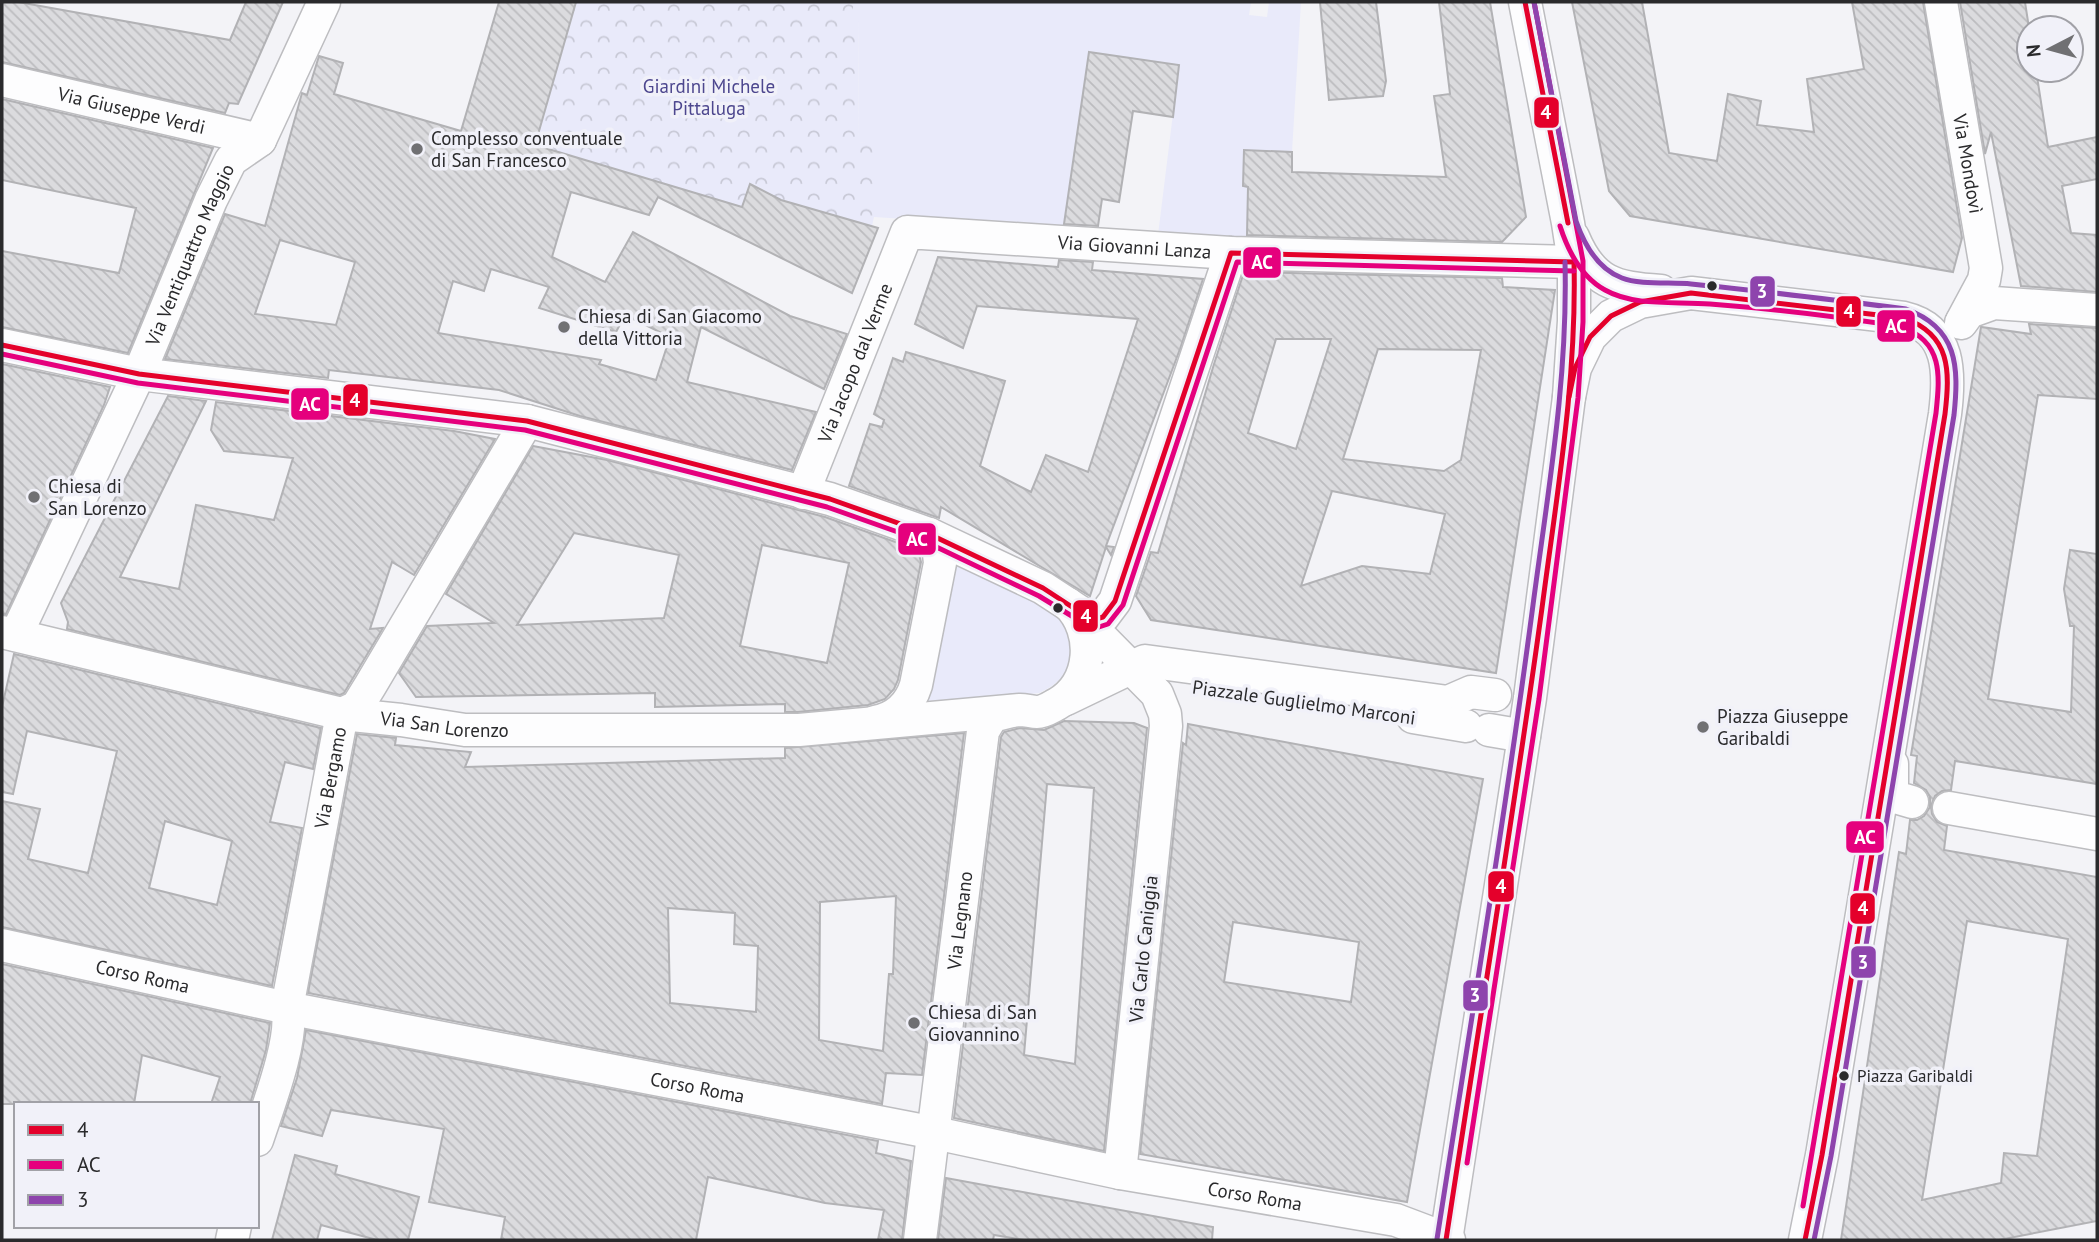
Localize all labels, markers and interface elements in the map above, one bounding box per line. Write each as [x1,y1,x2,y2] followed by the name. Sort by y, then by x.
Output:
[2015,14,2085,84] north arrow
[2021,43,2046,58] text: N
[643,74,775,120] park label: Giardini Michele Pittaluga
[54,81,208,139] street label: Via Giuseppe Verdi
[1533,96,1560,129] line badge: 4
[1541,100,1552,124] text: 4
[1948,111,1989,215] street label: Via Mondovì
[431,126,623,172] place label: Complesso conventuale di San Francesco
[409,141,425,157] marker: Complesso conventuale di San Francesco
[140,160,239,350] street label: Via Ventiquattro Maggio
[1056,230,1212,264] street label: Via Giovanni Lanza
[1242,246,1282,279] line badge: AC
[1251,250,1273,274] text: AC
[1749,275,1776,308] line badge: 3
[1705,279,1719,293] unlabelled marker
[1757,279,1767,303] text: 3
[812,280,897,447] street label: Via Jacopo dal Verme
[1835,295,1862,328] line badge: 4
[1844,299,1855,323] text: 4
[578,304,762,350] place label: Chiesa di San Giacomo della Vittoria
[1876,309,1916,343] line badge: AC
[1885,314,1907,338] text: AC
[556,319,572,335] marker: Chiesa di San Giacomo della Vittoria
[342,383,369,417] line badge: 4
[290,387,330,421] line badge: AC
[350,388,361,412] text: 4
[299,392,321,416] text: AC
[48,474,147,520] place label: Chiesa di San Lorenzo
[26,489,42,505] marker: Chiesa di San Lorenzo
[897,522,937,556] line badge: AC
[906,527,928,551] text: AC
[1072,599,1099,633] line badge: 4
[1051,601,1065,615] unlabelled marker
[1081,604,1092,628] text: 4
[1191,674,1417,730] street label: Piazzale Guglielmo Marconi
[1717,704,1848,750] place label: Piazza Giuseppe Garibaldi
[378,706,509,742] street label: Via San Lorenzo
[1695,719,1711,735] marker: Piazza Giuseppe Garibaldi
[309,725,351,831] street label: Via Bergamo
[1845,820,1885,854] line badge: AC
[1854,825,1876,849] text: AC
[941,870,978,972] street label: Via Legnano
[1487,870,1515,903] line badge: 4
[1123,874,1163,1025] street label: Via Carlo Caniggia
[1496,874,1507,898] text: 4
[1849,892,1876,925] line badge: 4
[1858,896,1869,920] text: 4
[1850,945,1877,979] line badge: 3
[1858,950,1868,974] text: 3
[93,954,192,998] street label: Corso Roma
[1462,979,1489,1012] line badge: 3
[1470,983,1480,1007] text: 3
[928,1000,1037,1046] place label: Chiesa di San Giovannino
[906,1015,922,1031] marker: Chiesa di San Giovannino
[1857,1065,1973,1087] place label: Piazza Garibaldi
[648,1066,747,1108] street label: Corso Roma
[1837,1069,1851,1083] marker: Piazza Garibaldi
[14,1102,259,1228] legend
[77,1116,88,1143] text: 4
[77,1151,101,1178] text: AC
[1206,1176,1304,1216] street label: Corso Roma
[77,1186,88,1213] text: 3

